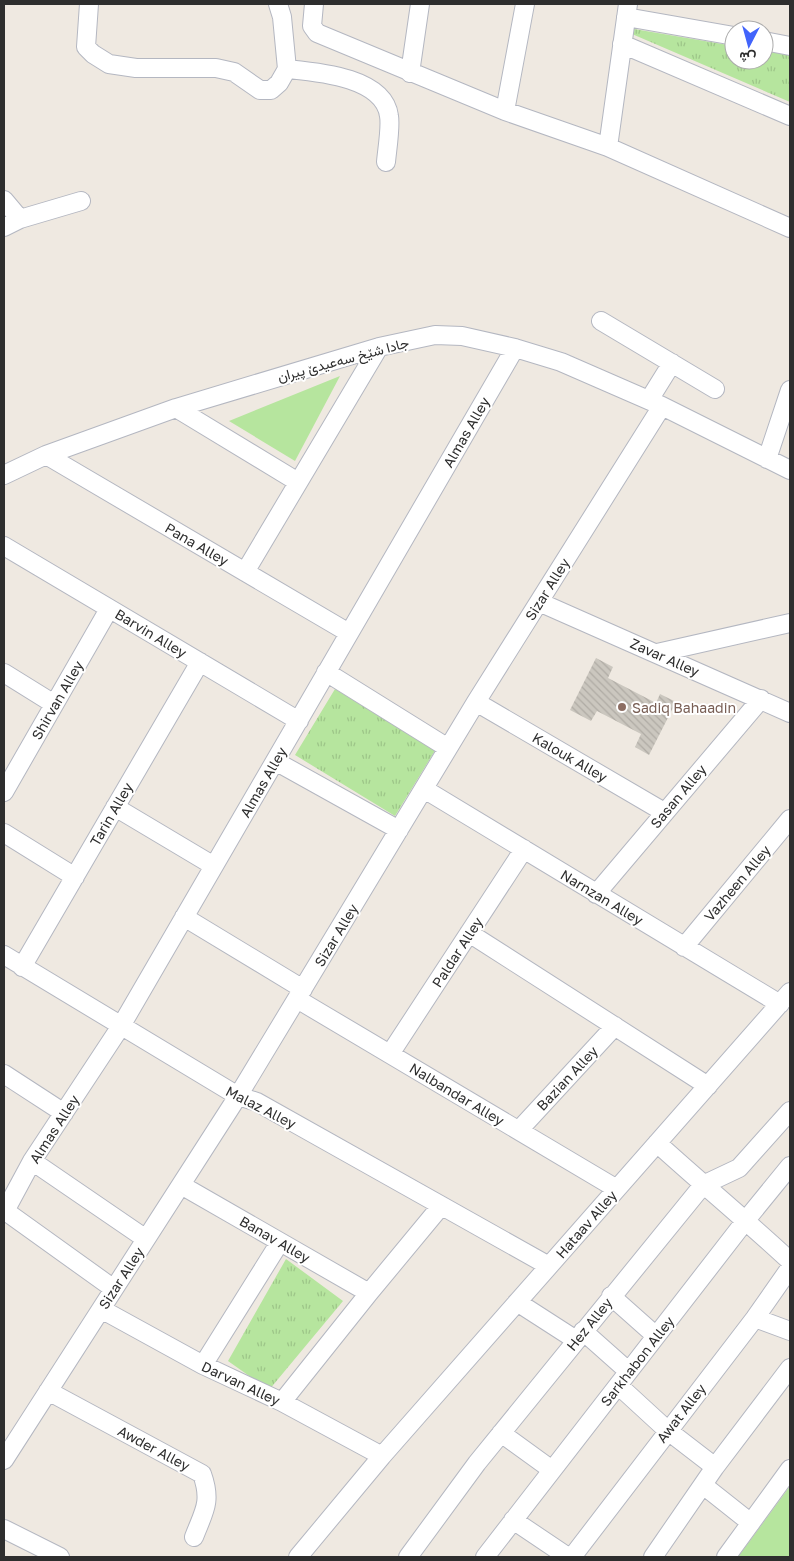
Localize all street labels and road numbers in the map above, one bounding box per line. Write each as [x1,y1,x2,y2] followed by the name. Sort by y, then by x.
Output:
[275,333,411,388] street label: جادا شێخ سەعیدێ پیران
[439,394,493,470] street label: Almas Alley
[162,519,232,569] street label: Pana Alley
[521,555,573,623] street label: Sizar Alley
[112,605,190,661] street label: Barvin Alley
[628,634,702,680] street label: Zavar Alley
[28,657,86,742] street label: Shirvan Alley
[530,729,611,785] street label: Kalouk Alley
[236,744,290,820] street label: Almas Alley
[646,761,710,831] street label: Sasan Alley
[86,779,136,849] street label: Tarin Alley
[700,841,774,925] street label: Vazheen Alley
[558,866,647,928] street label: Narnzan Alley
[311,900,361,970] street label: Sizar Alley
[428,914,486,990] street label: Paldar Alley
[533,1042,601,1114] street label: Bazian Alley
[407,1059,507,1129] street label: Nalbandar Alley
[223,1082,299,1132] street label: Malaz Alley
[26,1091,83,1167] street label: Almas Alley
[552,1186,620,1261] street label: Hataav Alley
[237,1212,313,1266] street label: Banav Alley
[95,1244,147,1312] street label: Sizar Alley
[563,1294,616,1354] street label: Hez Alley
[597,1313,677,1409] street label: Sarkhabon Alley
[199,1357,283,1409] street label: Darvan Alley
[653,1380,709,1446] street label: Awat Alley
[115,1422,193,1474] street label: Awder Alley

